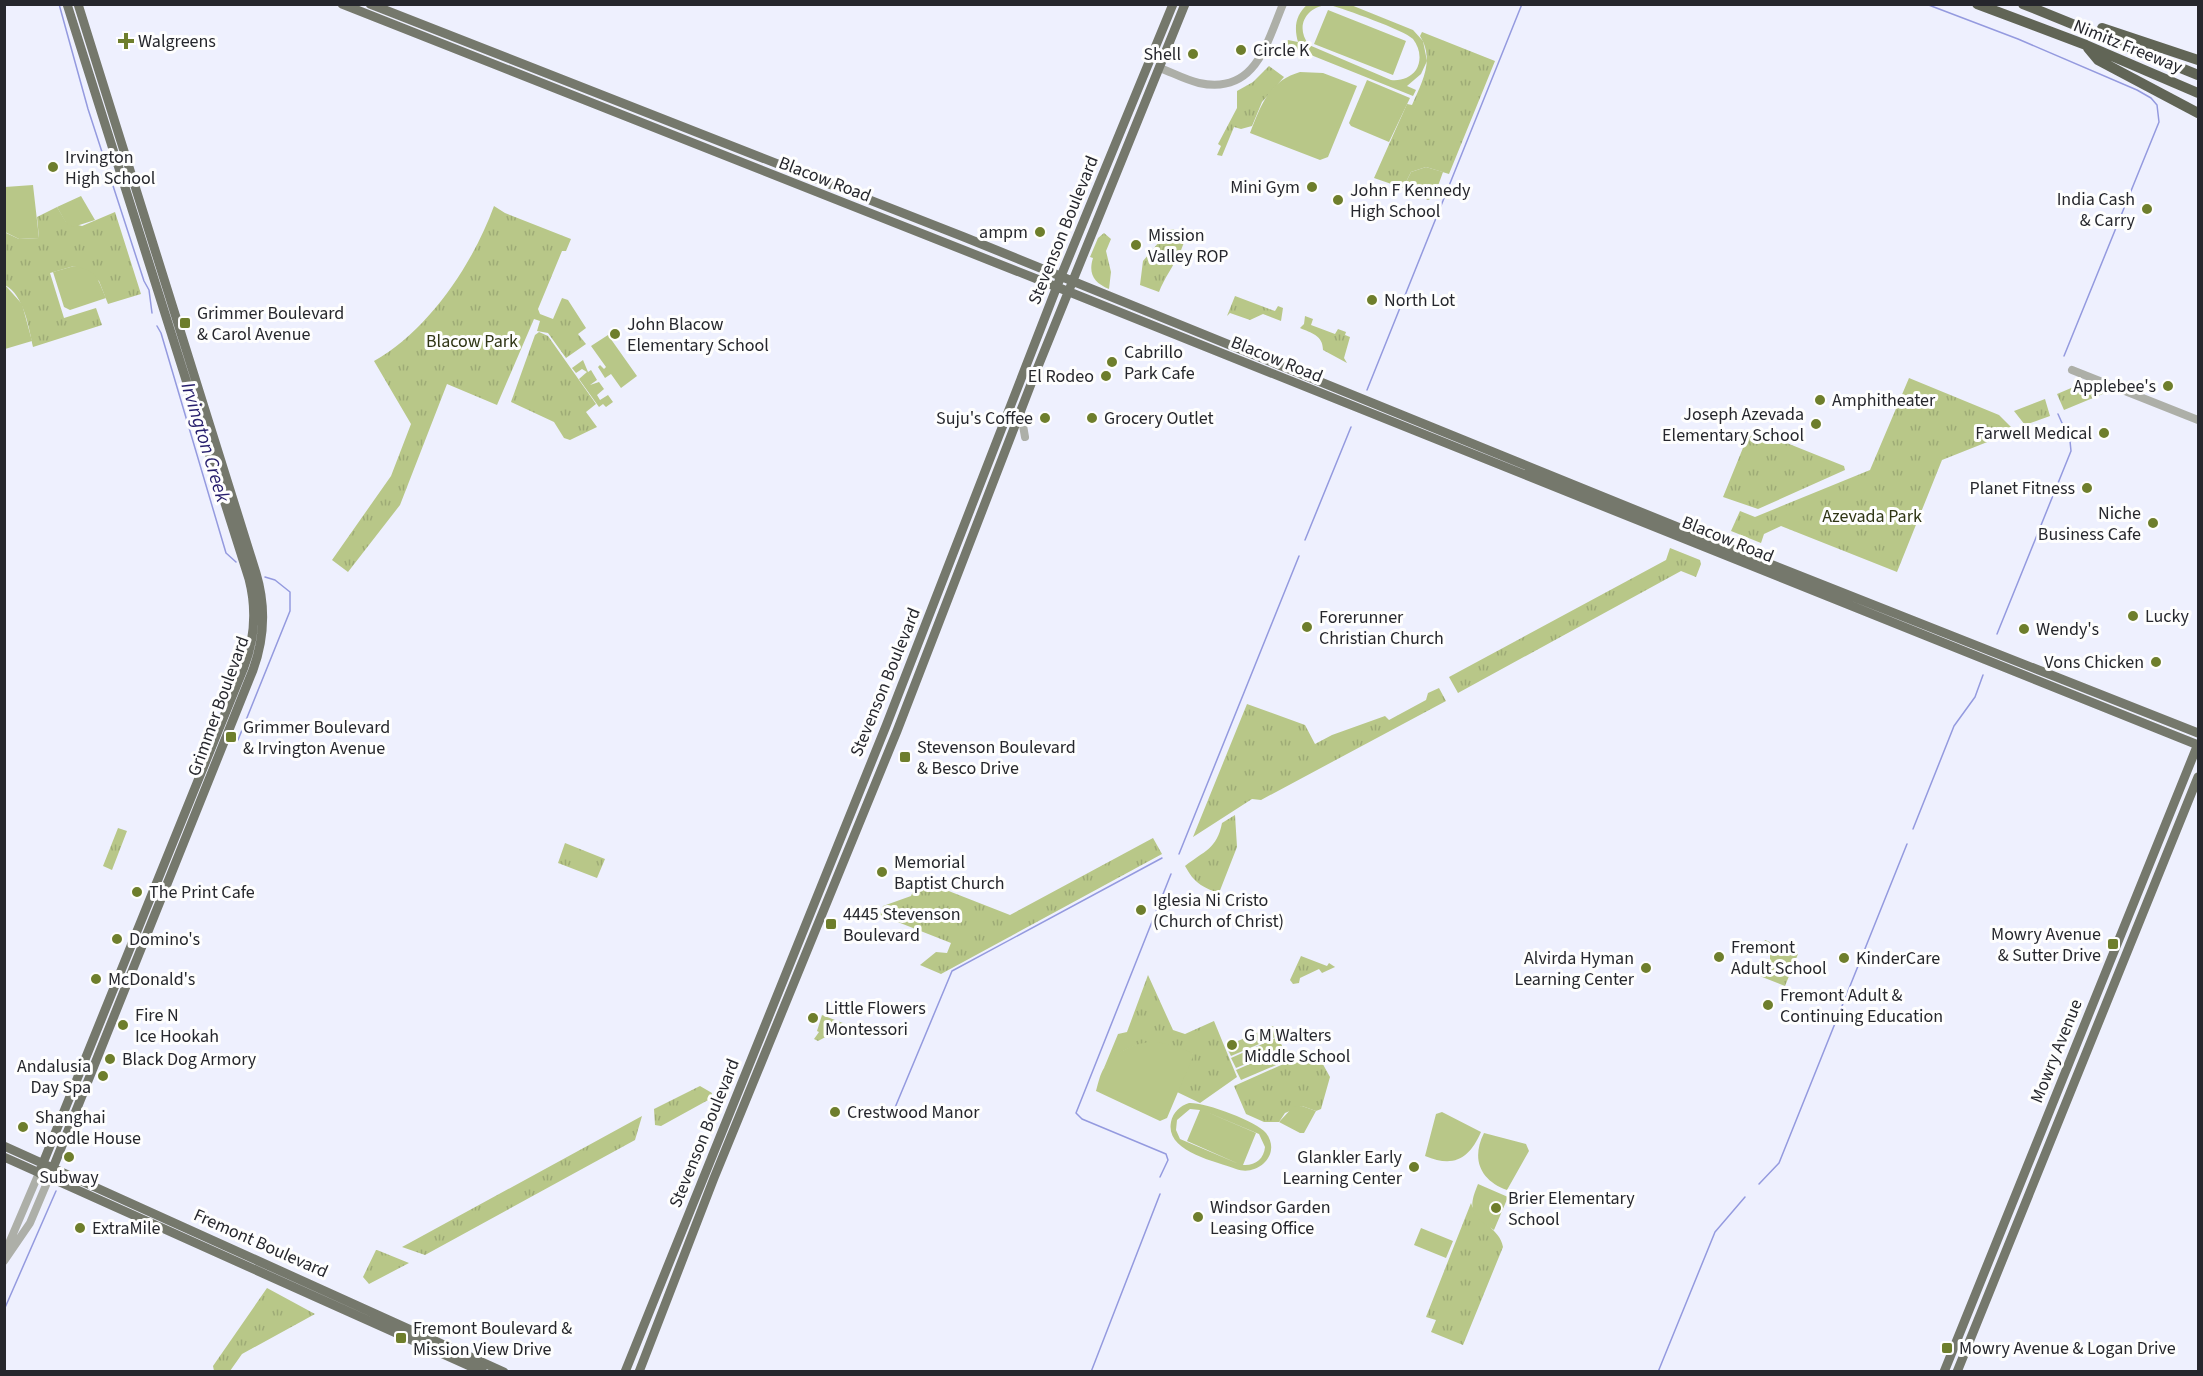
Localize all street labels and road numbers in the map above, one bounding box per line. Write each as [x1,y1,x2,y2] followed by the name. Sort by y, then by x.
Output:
[2070,13,2187,80] street label: Nimitz Freeway
[775,150,875,209] street label: Blacow Road
[1022,152,1105,309] street label: Stevenson Boulevard
[1227,330,1326,389] street label: Blacow Road
[1678,510,1777,569] street label: Blacow Road
[844,604,927,761] street label: Stevenson Boulevard
[182,633,255,780] street label: Grimmer Boulevard
[2024,995,2089,1107] street label: Mowry Avenue
[663,1055,746,1212] street label: Stevenson Boulevard
[190,1203,332,1284] street label: Fremont Boulevard

